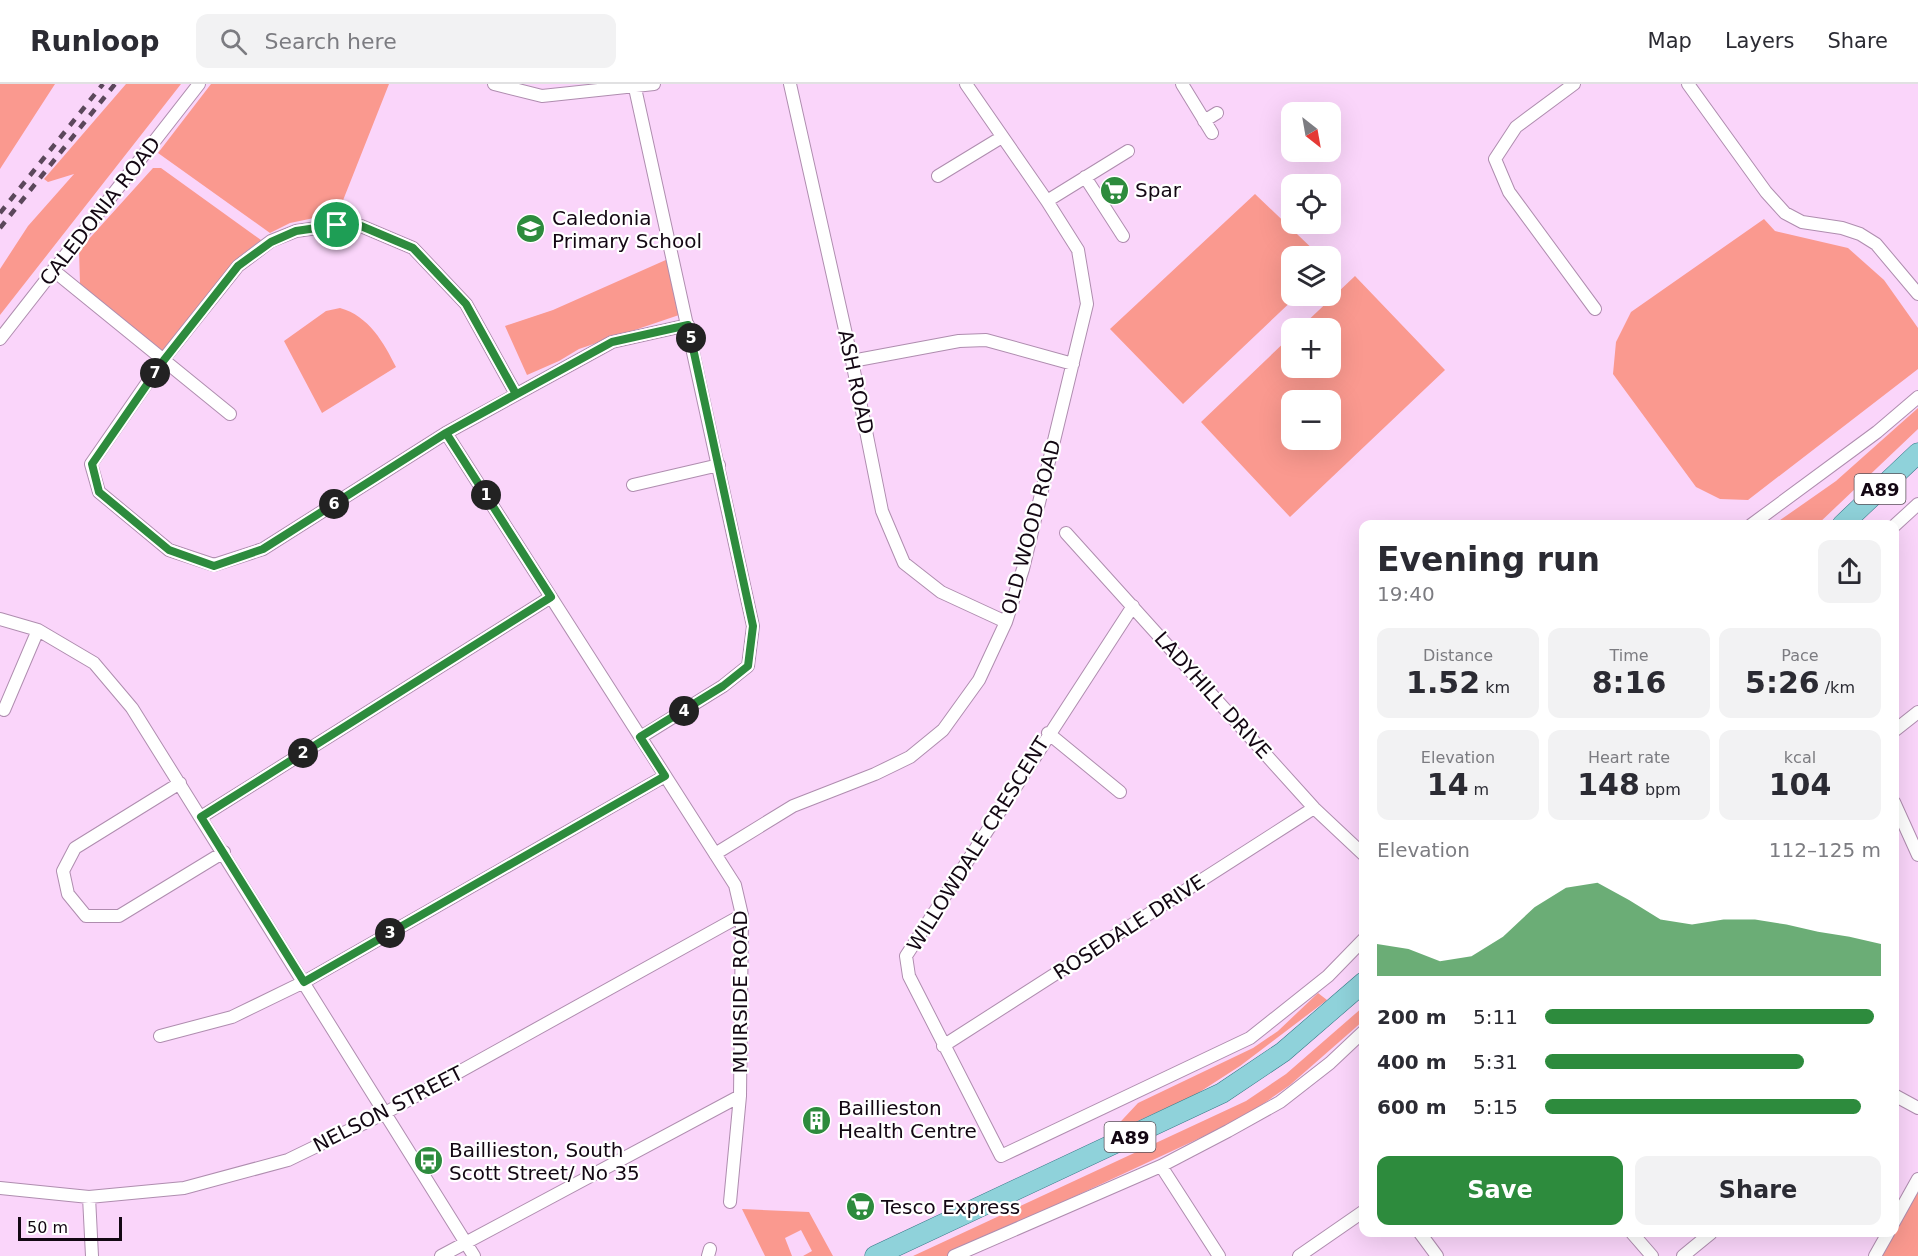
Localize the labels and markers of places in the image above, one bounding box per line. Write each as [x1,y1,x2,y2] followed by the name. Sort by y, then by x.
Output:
[1098,174,1130,206] supermarket icon: Spar
[1135,178,1182,202] place label: Spar
[311,199,362,250] pin
[552,206,702,253] place label: Caledonia Primary School
[515,213,547,245] school or university icon: Caledonia Primary School
[676,323,706,353] pin: 5
[140,358,170,388] pin: 7
[471,480,501,510] pin: 1
[319,489,349,519] pin: 6
[669,696,699,726] pin: 4
[288,738,318,768] pin: 2
[375,918,405,948] pin: 3
[838,1096,977,1143] place label: Baillieston Health Centre
[801,1104,833,1136] building icon: Baillieston Health Centre
[449,1138,640,1185] place label: Baillieston, South Scott Street/ No 35
[412,1145,444,1177] bus stop icon: Baillieston, South Scott Street/ No 35
[844,1191,876,1223] supermarket icon: Tesco Express
[880,1195,1020,1219] place label: Tesco Express

